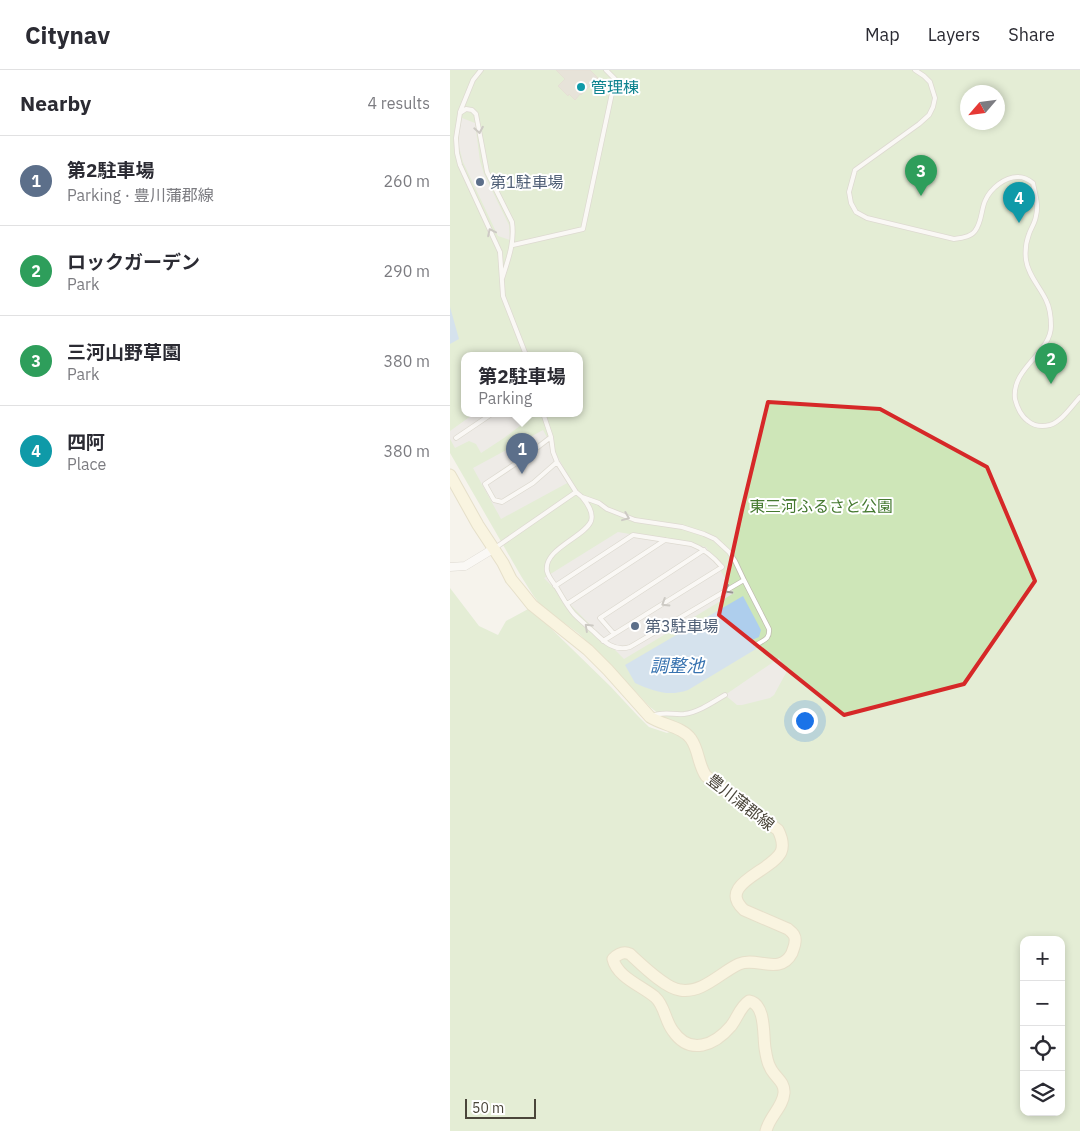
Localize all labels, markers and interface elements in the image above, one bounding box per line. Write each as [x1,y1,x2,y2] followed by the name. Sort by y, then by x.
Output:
[25,19,110,51] text: Citynav
[865,23,900,46] text: Map
[928,23,980,46] text: Layers
[1008,23,1055,46] text: Share
[591,77,639,97] place label: 管理棟
[575,81,587,93] marker: 管理棟
[960,85,1005,130] north arrow
[20,89,91,117] text: Nearby
[367,93,430,113] text: 4 results
[474,126,484,134] one-way arrow
[905,155,937,196] pin: 3
[67,158,154,182] text: 第2駐車場
[31,171,41,191] text: 1
[383,171,430,191] text: 260 m
[490,172,564,192] place label: 第1駐車場
[474,176,486,188] marker: 第1駐車場
[1003,182,1035,223] pin: 4
[67,185,214,205] text: Parking · 豊川蒲郡線
[487,228,497,237] one-way arrow
[67,250,200,274] text: ロックガーデン
[31,261,41,281] text: 2
[383,261,430,281] text: 290 m
[67,274,99,294] text: Park
[67,340,181,364] text: 三河山野草園
[1035,343,1067,384] pin: 2
[31,351,41,371] text: 3
[383,351,430,371] text: 380 m
[461,352,583,417] popup
[67,364,99,384] text: Park
[478,364,566,388] text: 第2駐車場
[478,388,532,408] text: Parking
[67,430,105,454] text: 四阿
[506,433,538,474] pin: 1
[31,441,41,461] text: 4
[383,441,430,461] text: 380 m
[67,454,106,474] text: Place
[749,496,893,516] park label: 東三河ふるさと公園
[622,511,630,521] one-way arrow
[724,583,733,593] one-way arrow
[661,596,670,606] one-way arrow
[645,616,719,636] place label: 第3駐車場
[629,620,641,632] marker: 第3駐車場
[585,624,594,633] one-way arrow
[650,654,706,677] water label: 調整池
[792,708,818,734] your location
[703,769,779,835] street label: 豊川蒲郡線
[1020,936,1065,1116] map controls
[1020,936,1065,981] button: +
[1020,981,1065,1026] button: −
[1020,1026,1065,1071] button: locate
[1020,1071,1065,1116] button: layers
[465,1096,536,1119] scale bar
[472,1099,504,1117] text: 50 m

